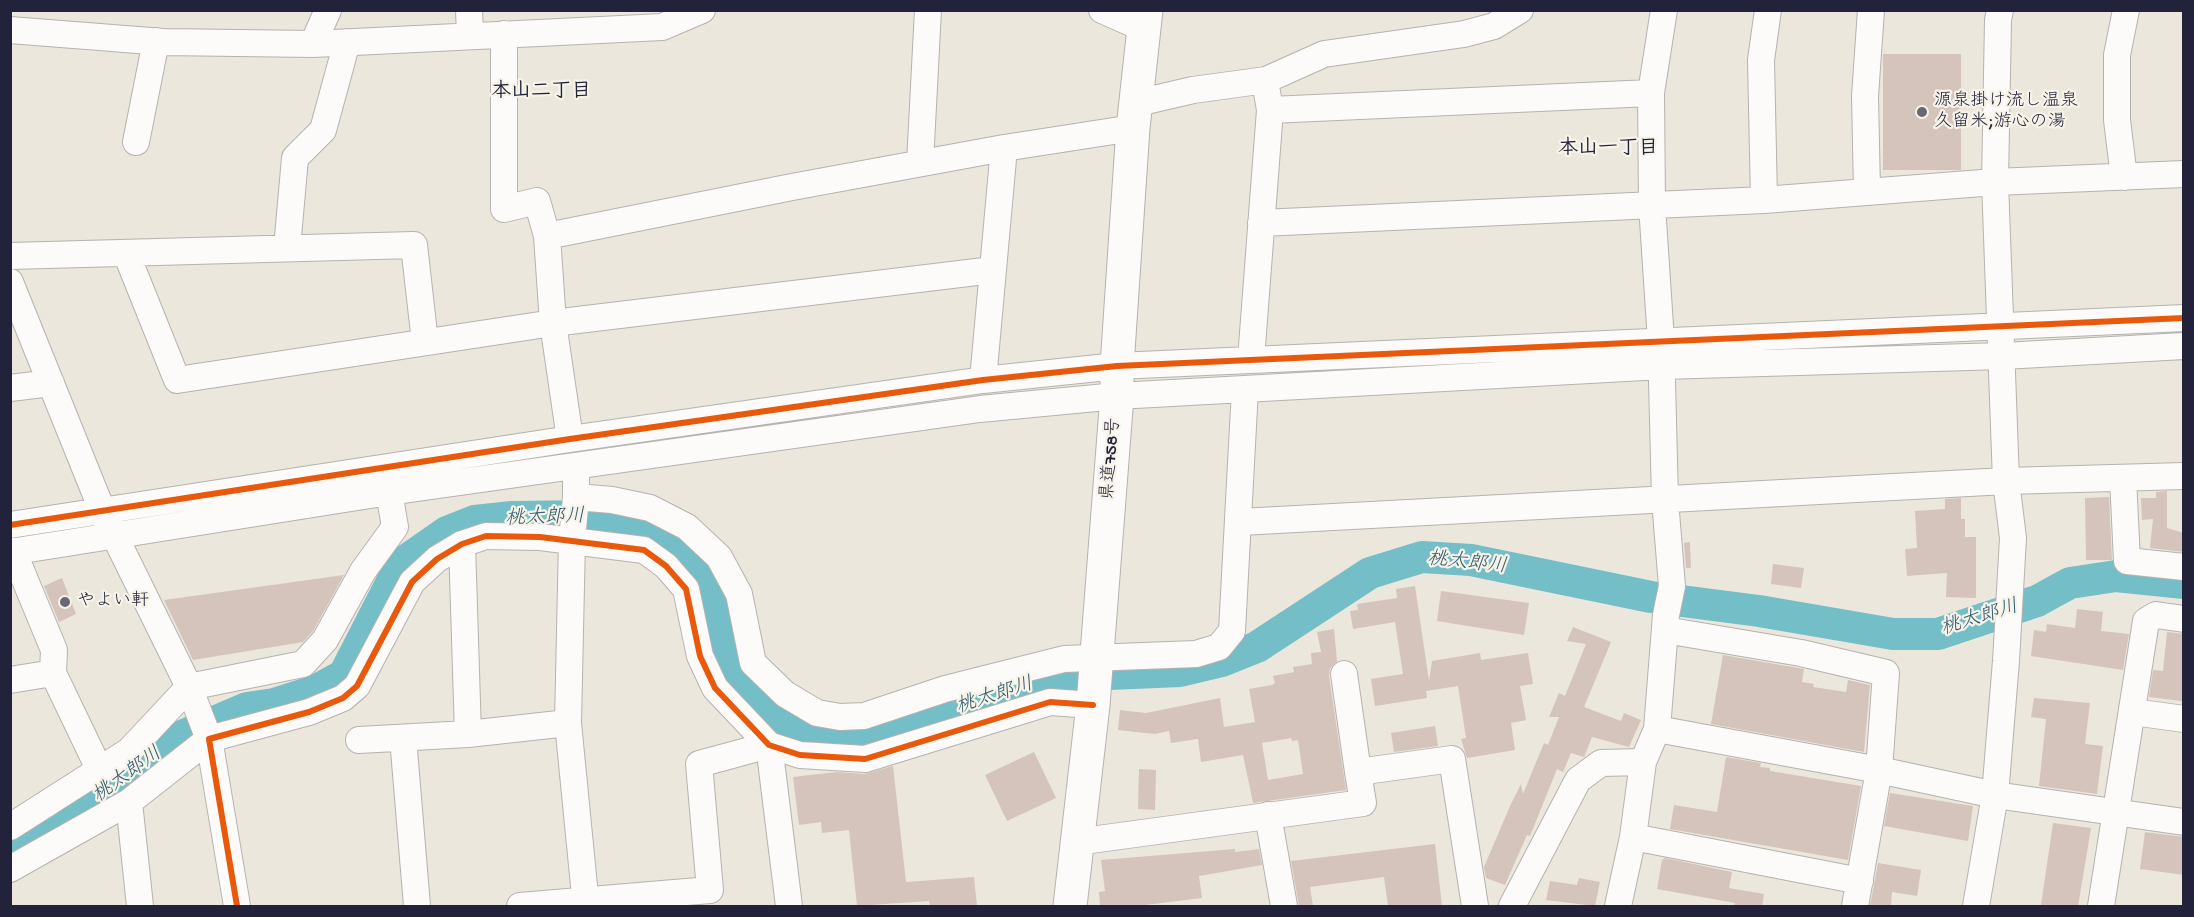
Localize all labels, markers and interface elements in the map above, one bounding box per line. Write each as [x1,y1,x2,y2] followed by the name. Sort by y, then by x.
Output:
[491,81,591,105] district label: 本山二丁目
[1934,91,2078,134] place label: 源泉掛け流し温泉 久留米;游心の湯
[1915,105,1929,119] marker: 源泉掛け流し温泉 久留米;游心の湯
[1558,138,1658,162] district label: 本山一丁目
[1098,417,1126,501] street label: 県道758号
[505,506,585,532] water label: 桃太郎川
[1426,548,1508,580] water label: 桃太郎川
[77,591,149,613] place label: やよい軒
[58,595,72,609] marker: やよい軒
[1938,596,2022,642] water label: 桃太郎川
[953,673,1037,721] water label: 桃太郎川
[89,743,167,809] water label: 桃太郎川

